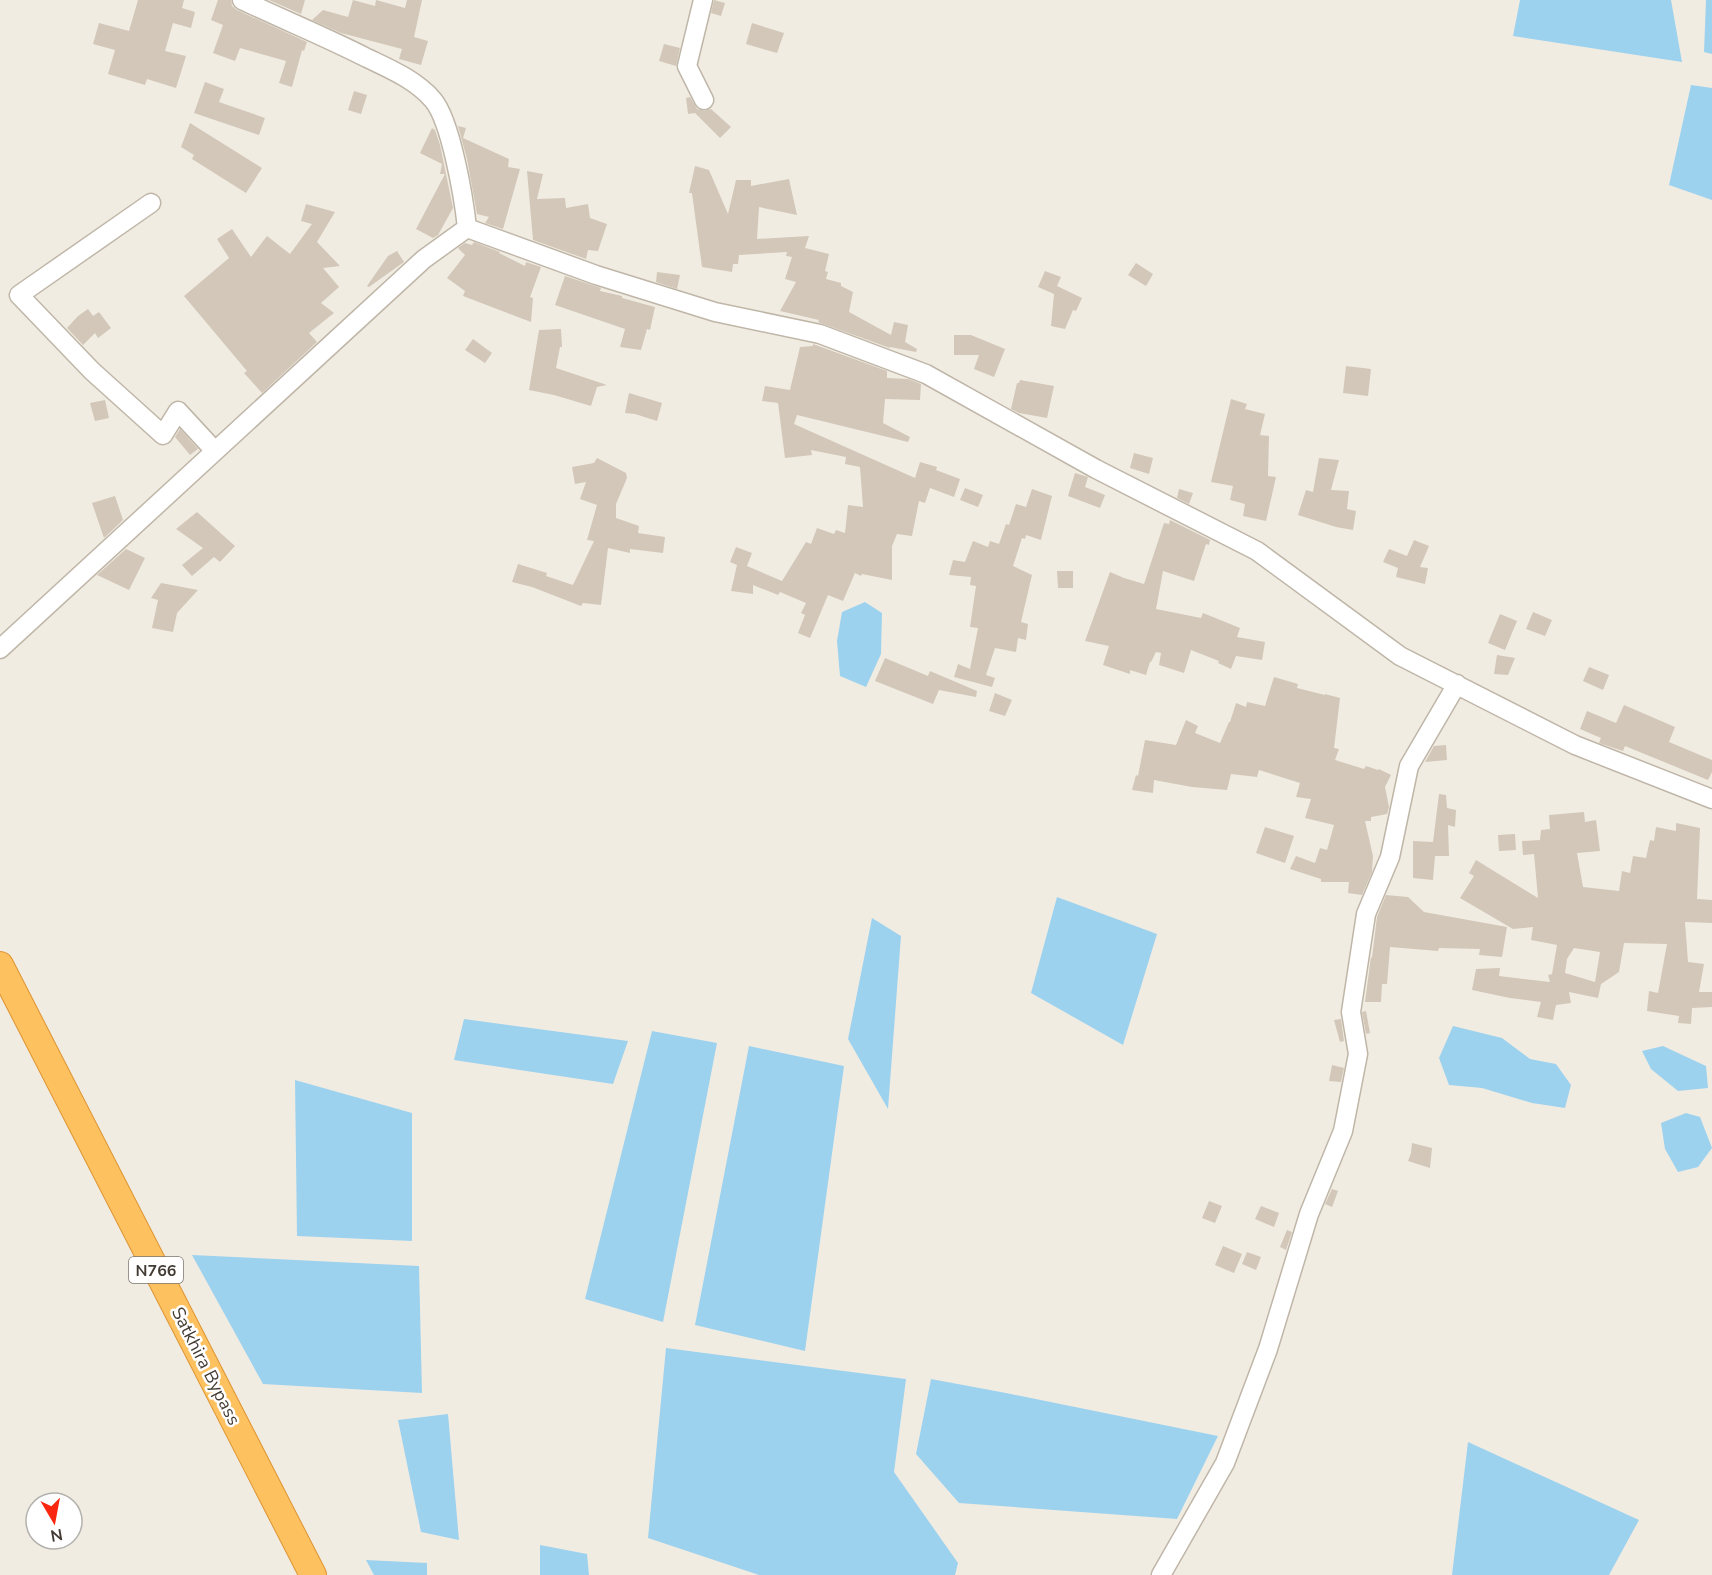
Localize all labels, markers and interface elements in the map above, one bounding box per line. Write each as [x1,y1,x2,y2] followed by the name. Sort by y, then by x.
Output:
[129,1257,183,1283] road number: N766
[166,1303,246,1429] street label: Satkhira Bypass
[24,1491,84,1551] north arrow
[49,1523,64,1547] text: N

